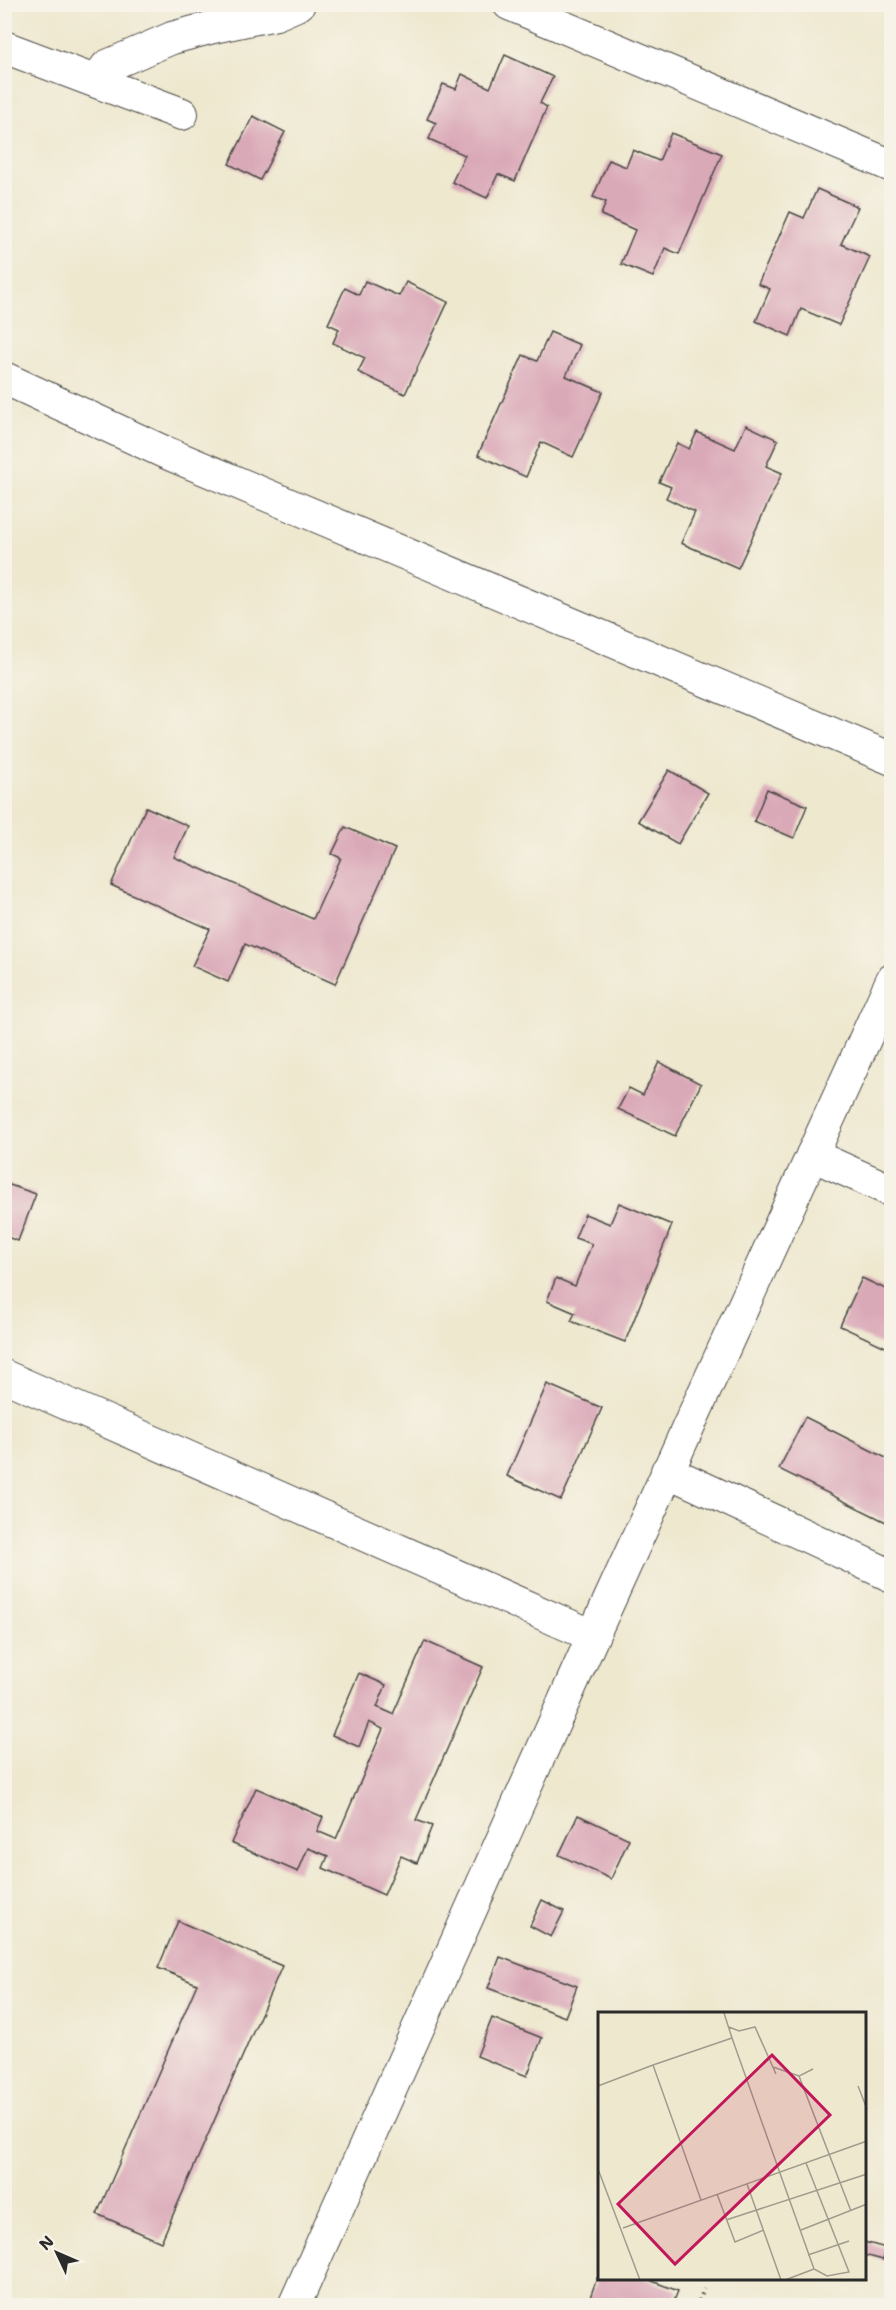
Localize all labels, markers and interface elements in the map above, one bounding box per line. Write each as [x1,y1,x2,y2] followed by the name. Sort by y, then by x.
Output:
[598,2012,866,2280] inset map
[27,2223,87,2283] north arrow
[35,2231,59,2255] text: N

